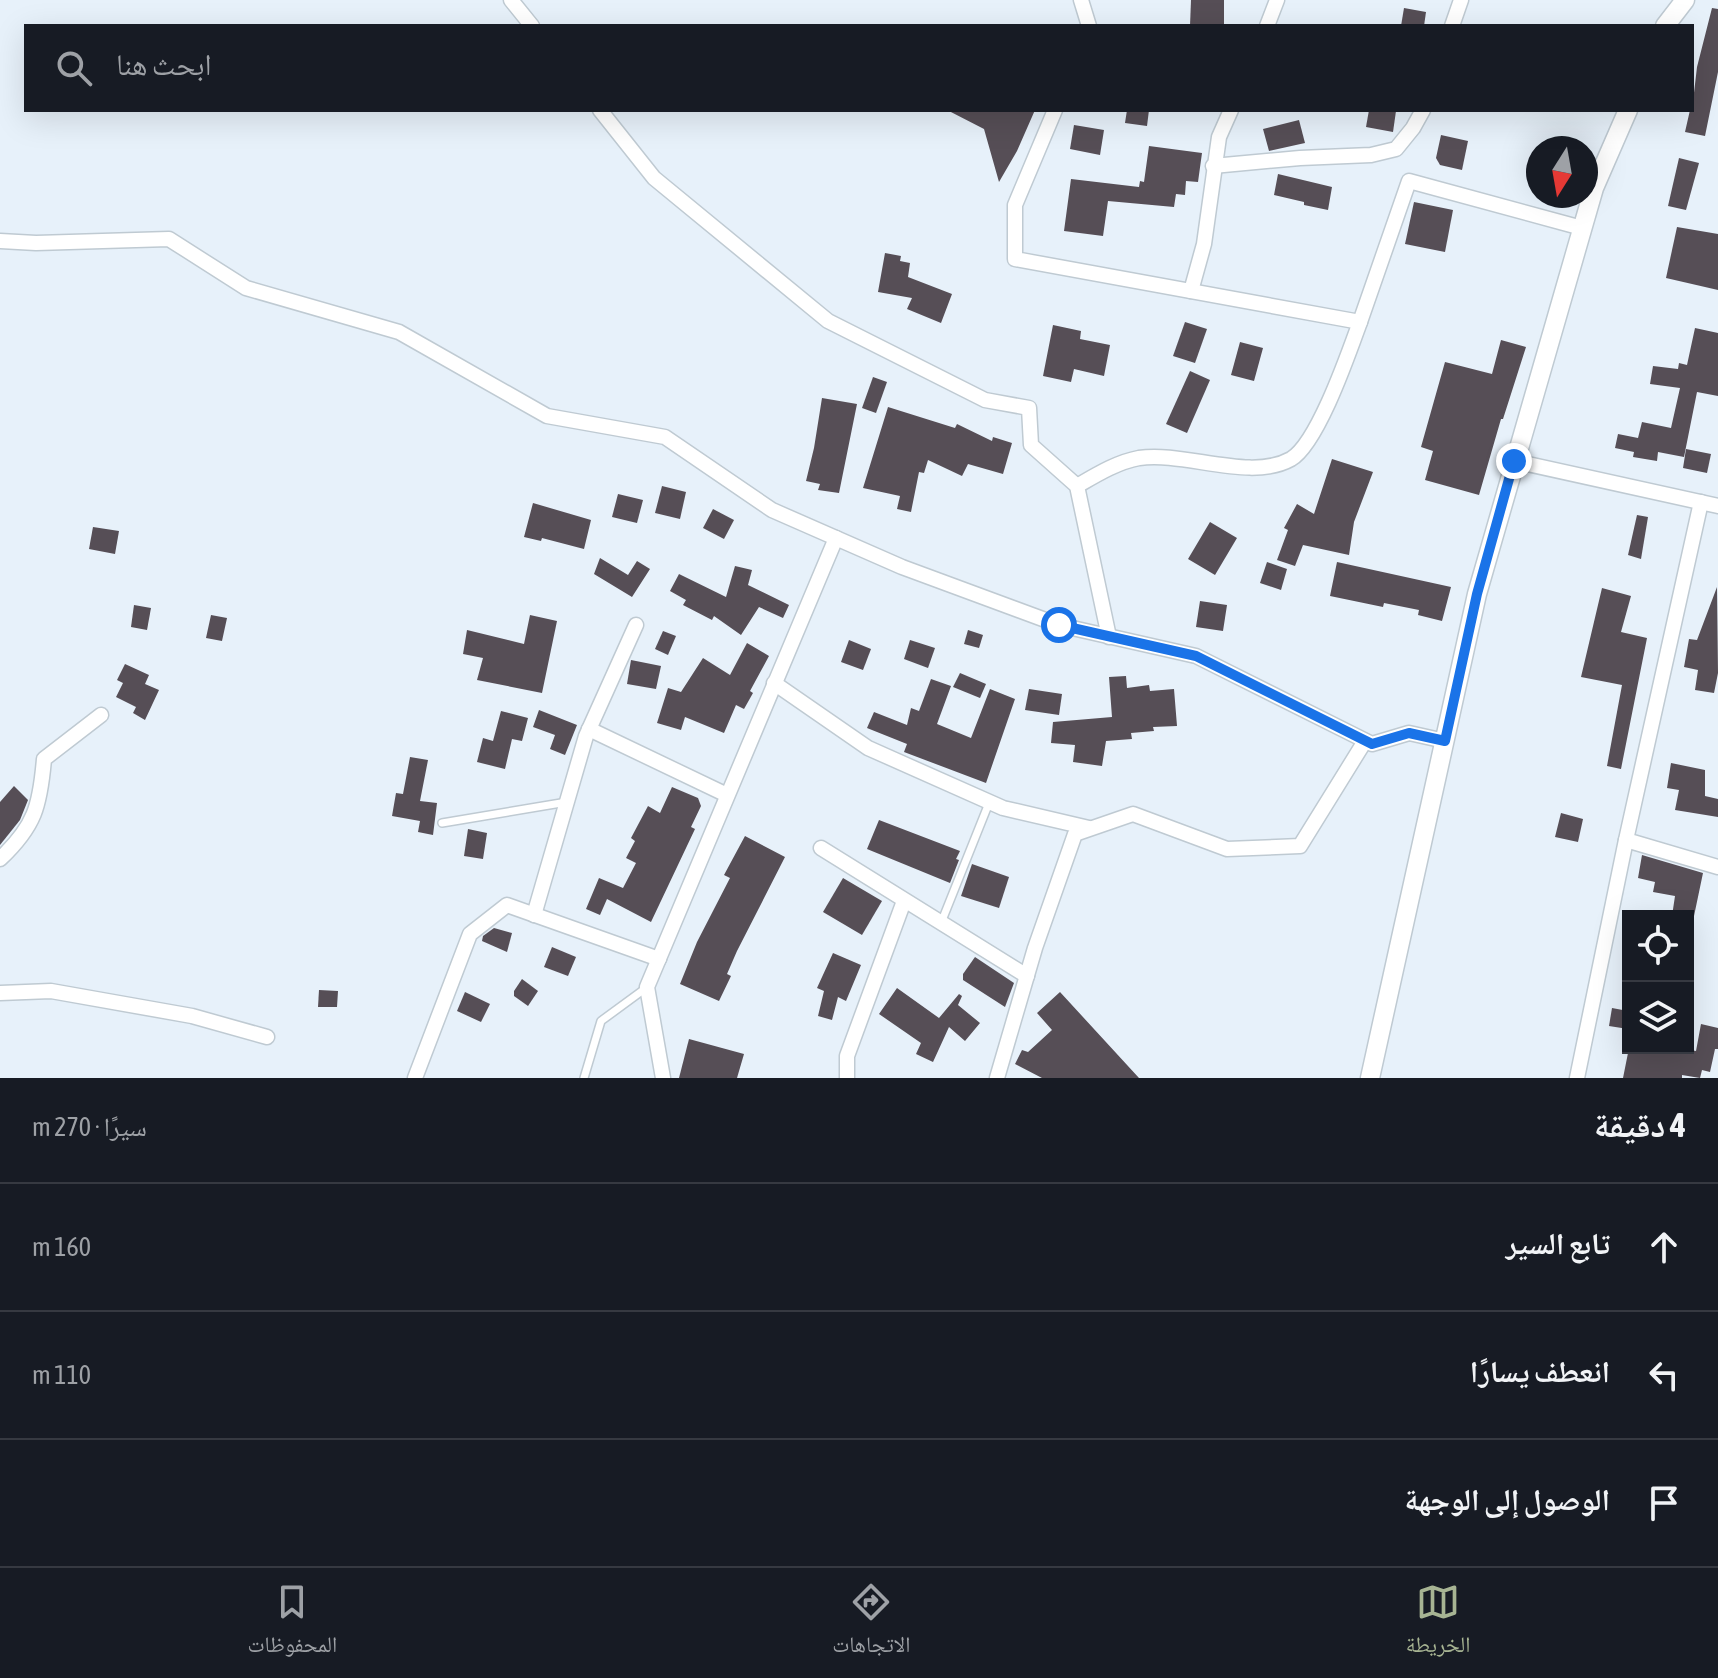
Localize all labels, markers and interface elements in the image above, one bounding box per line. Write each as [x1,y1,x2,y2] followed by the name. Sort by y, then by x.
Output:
[24,24,1694,112] search box
[52,46,96,90] icon: search
[116,47,212,81] text: ابحث هنا
[1526,136,1598,208] north arrow
[1496,443,1532,479] route end
[1041,607,1077,643] route start
[1622,910,1694,1054] map controls
[1622,910,1694,982] button: locate
[1622,982,1694,1054] button: layers
[1594,1105,1686,1144] text: 4 دقيقة
[32,1112,147,1142] text: سيرًا · 270 m
[1642,1225,1686,1269] icon: ahead
[1506,1226,1610,1260] text: تابع السير
[32,1232,91,1262] text: 160 m
[1642,1353,1686,1397] icon: left
[1470,1354,1610,1388] text: انعطف يسارًا
[32,1360,91,1390] text: 110 m
[1642,1481,1686,1525] icon: arrive
[1405,1482,1610,1516] text: الوصول إلى الوجهة
[248,1580,337,1666] tab: المحفوظات
[832,1580,910,1666] tab: الاتجاهات
[1406,1580,1470,1666] tab: الخريطة

